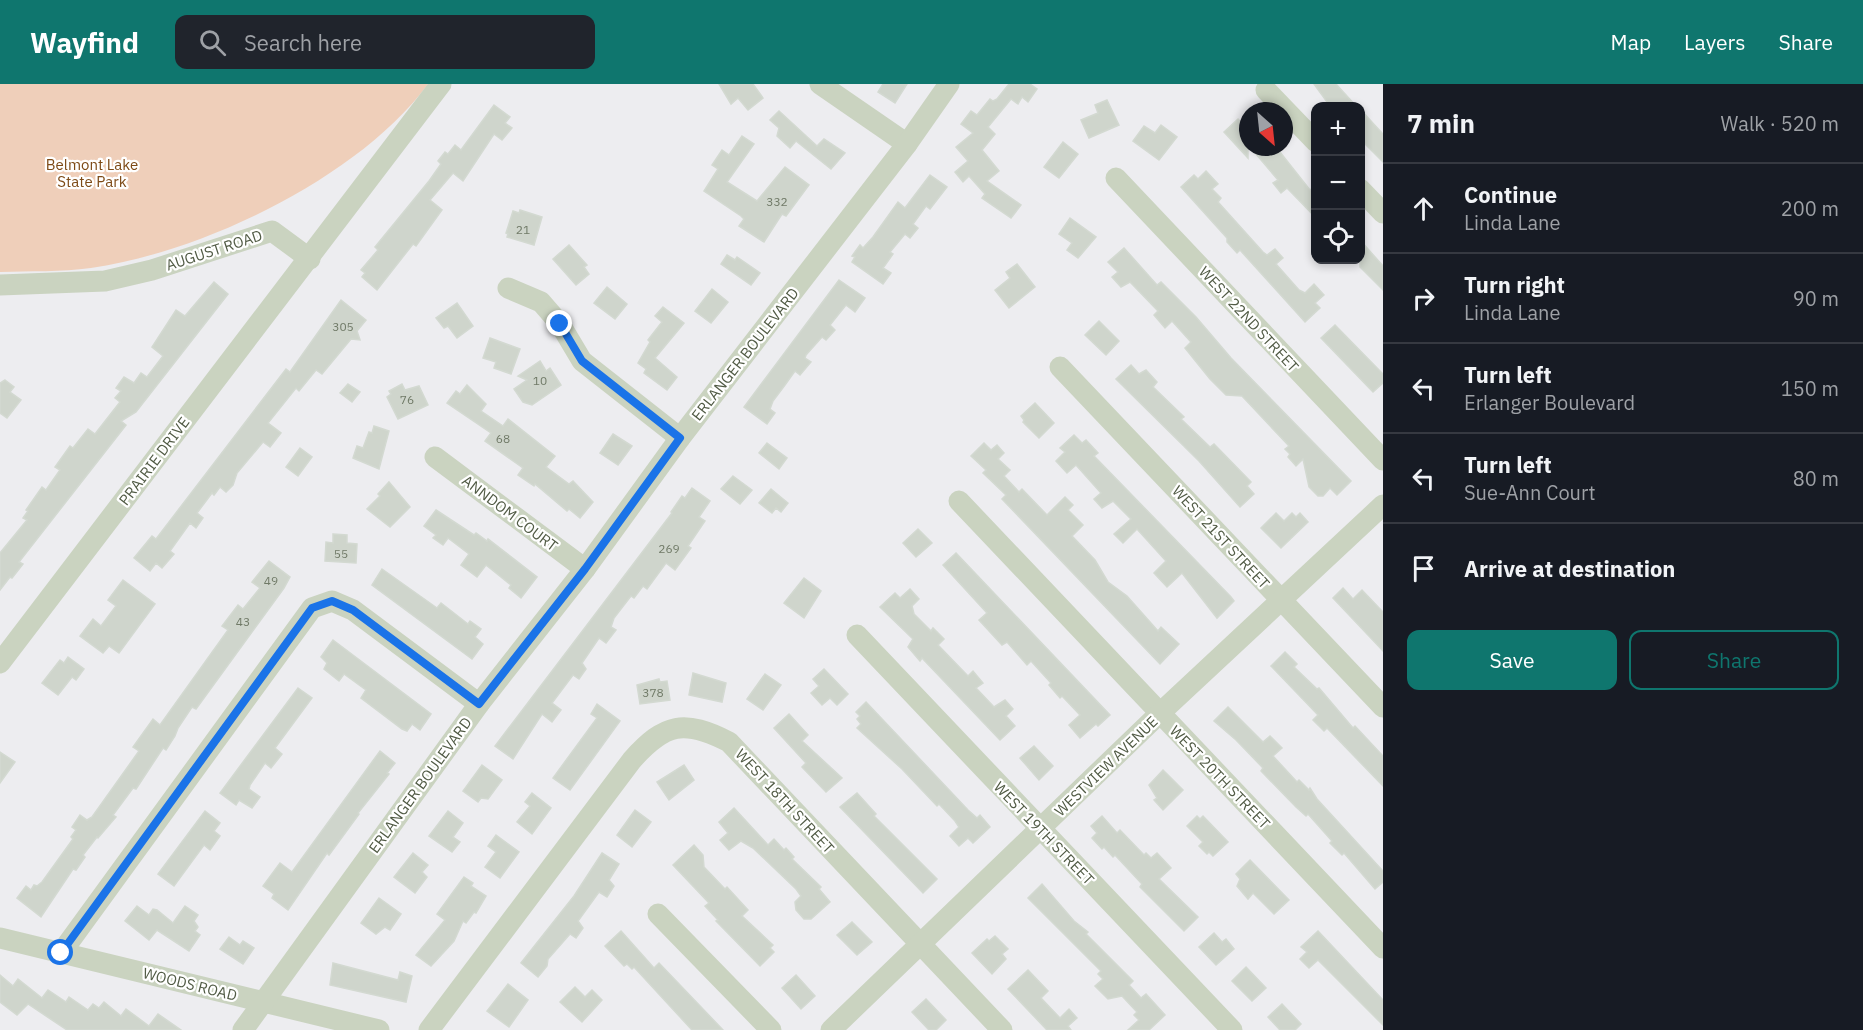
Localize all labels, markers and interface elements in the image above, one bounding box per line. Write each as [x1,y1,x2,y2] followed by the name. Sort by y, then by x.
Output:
[175,15,595,69] search box
[30,24,139,61] text: Wayfind
[196,26,229,59] icon: search
[244,28,362,57] text: Search here
[1611,28,1651,56] text: Map
[1684,28,1746,56] text: Layers
[1779,28,1833,56] text: Share
[1239,102,1293,156] north arrow
[1311,102,1365,264] map controls
[1311,102,1365,156] button: +
[1407,106,1475,140] text: 7 min
[1721,110,1839,137] text: Walk · 520 m
[46,155,138,191] park label: Belmont Lake State Park
[1311,156,1365,210] button: −
[1464,180,1557,209] text: Continue
[1407,192,1440,225] icon: ahead
[766,194,788,209] house number: 332
[1781,195,1839,222] text: 200 m
[1464,209,1560,236] text: Linda Lane
[1311,210,1365,264] button: locate
[516,222,530,237] house number: 21
[163,225,265,275] street label: AUGUST ROAD
[1195,262,1303,376] street label: WEST 22ND STREET
[1464,270,1565,299] text: Turn right
[1407,282,1440,315] icon: right
[687,284,803,424] street label: ERLANGER BOULEVARD
[1793,285,1839,312] text: 90 m
[1464,299,1560,326] text: Linda Lane
[546,310,572,336] route end
[332,319,354,334] house number: 305
[1464,360,1552,389] text: Turn left
[1407,372,1440,405] icon: left
[533,373,547,388] house number: 10
[1781,375,1839,402] text: 150 m
[1464,389,1635,416] text: Erlanger Boulevard
[400,392,414,407] house number: 76
[115,413,193,509] street label: PRAIRIE DRIVE
[496,431,510,446] house number: 68
[1464,450,1552,479] text: Turn left
[1407,462,1440,495] icon: left
[1793,465,1839,492] text: 80 m
[458,471,562,555] street label: ANNDOM COURT
[1464,479,1595,506] text: Sue-Ann Court
[1168,481,1274,593] street label: WEST 21ST STREET
[658,541,680,556] house number: 269
[334,546,348,561] house number: 55
[1407,552,1440,585] icon: arrive
[1464,554,1675,583] text: Arrive at destination
[264,573,278,588] house number: 49
[236,614,250,629] house number: 43
[1407,630,1617,690] button: Save
[1629,630,1839,690] button: Share
[642,685,664,700] house number: 378
[1050,712,1162,820] street label: WESTVIEW AVENUE
[364,713,476,857] street label: ERLANGER BOULEVARD
[1166,721,1274,833] street label: WEST 20TH STREET
[732,745,839,858] street label: WEST 18TH STREET
[990,777,1098,889] street label: WEST 19TH STREET
[47,939,73,965] route start
[141,963,239,1005] street label: WOODS ROAD

